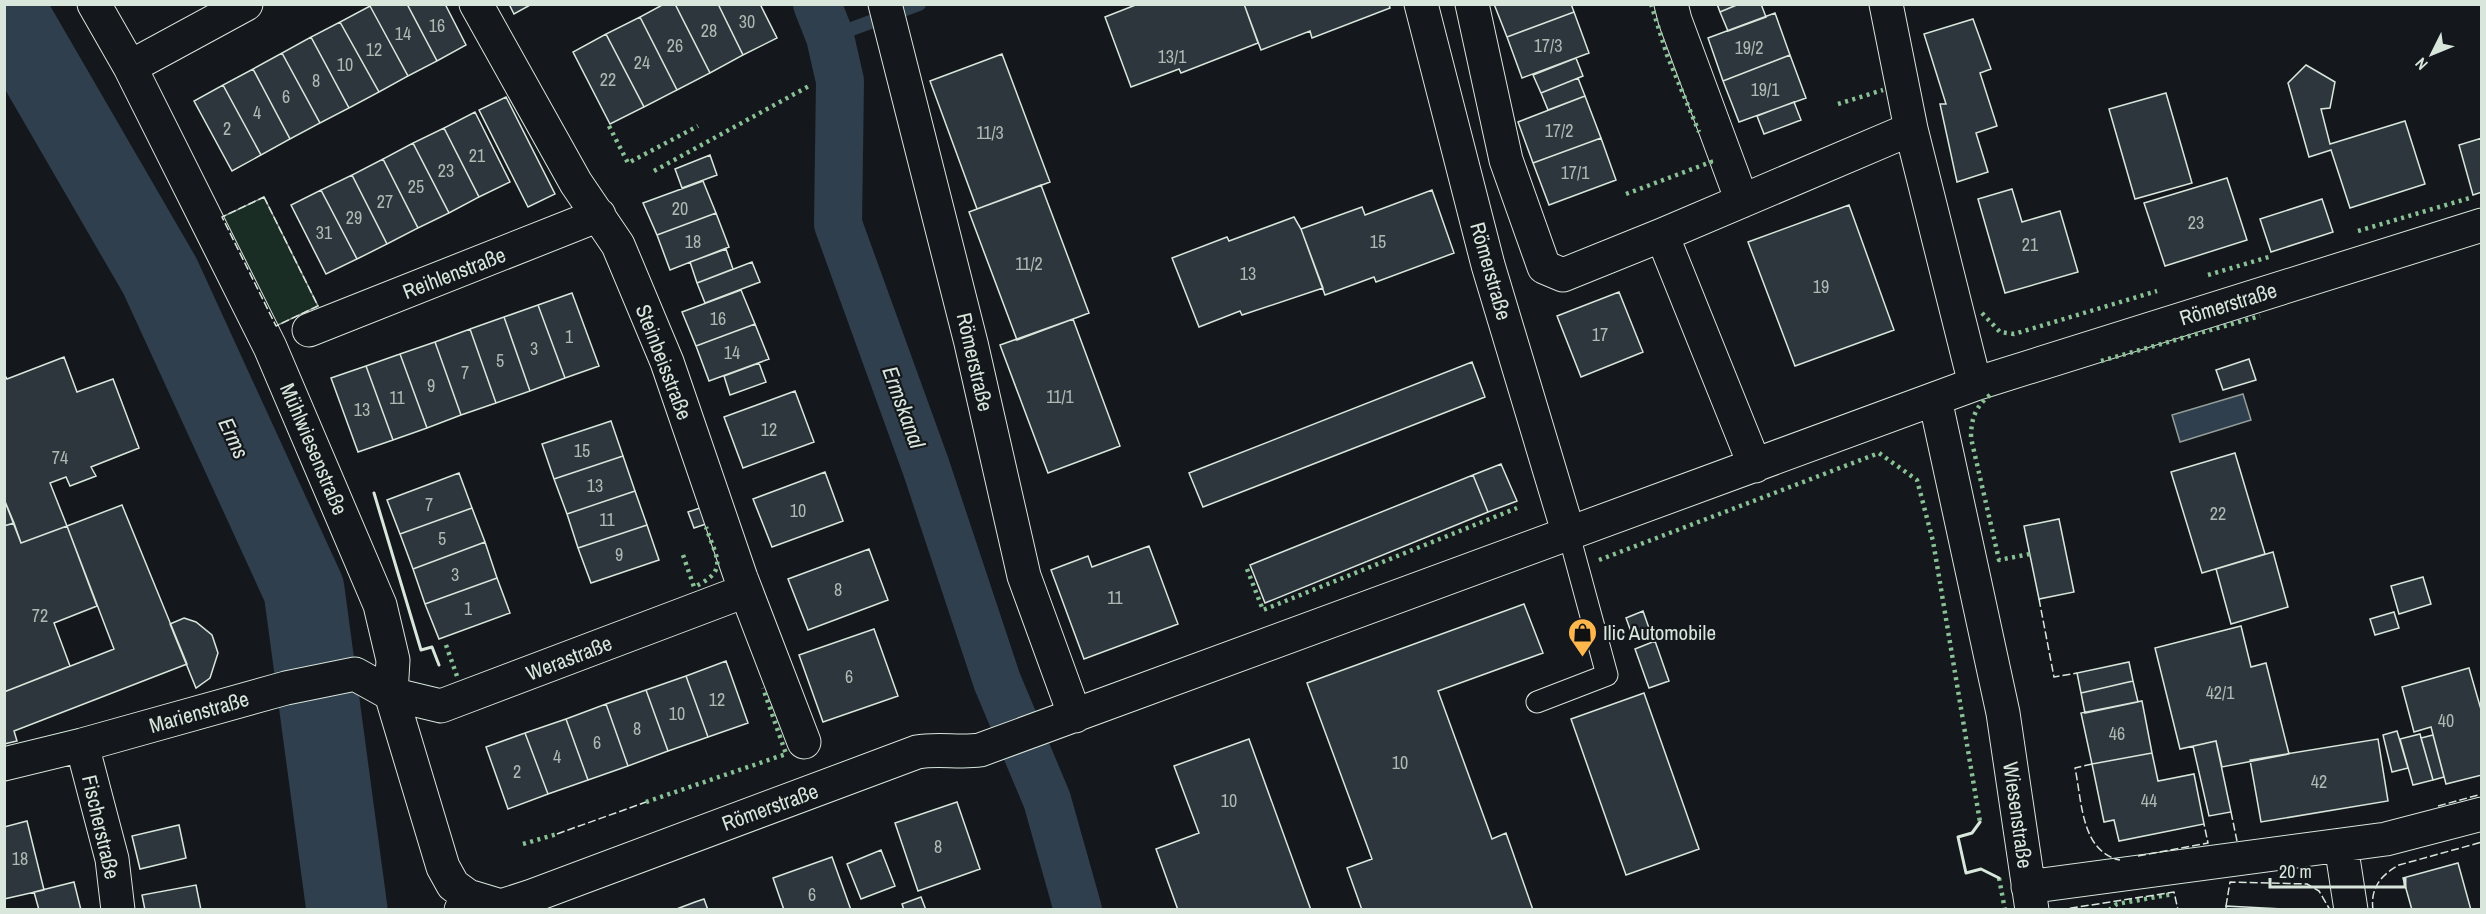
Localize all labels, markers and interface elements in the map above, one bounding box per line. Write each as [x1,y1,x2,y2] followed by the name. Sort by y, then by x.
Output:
[739,9,755,34] house number: 30
[429,13,445,38] house number: 16
[701,18,717,43] house number: 28
[395,21,411,46] house number: 14
[2402,24,2462,84] north arrow
[667,33,683,58] house number: 26
[1534,33,1562,58] house number: 17/3
[1735,35,1763,60] house number: 19/2
[366,37,382,62] house number: 12
[1158,44,1187,69] house number: 13/1
[634,50,650,75] house number: 24
[337,52,353,77] house number: 10
[2410,53,2432,75] text: N
[600,67,616,92] house number: 22
[312,68,320,93] house number: 8
[1751,77,1780,102] house number: 19/1
[282,84,290,109] house number: 6
[253,100,261,125] house number: 4
[223,116,231,141] house number: 2
[1545,118,1573,143] house number: 17/2
[976,120,1004,145] house number: 11/3
[469,143,486,168] house number: 21
[438,158,454,183] house number: 23
[1561,160,1590,185] house number: 17/1
[408,174,424,199] house number: 25
[377,189,393,214] house number: 27
[672,196,688,221] house number: 20
[346,205,362,230] house number: 29
[2188,210,2204,235] house number: 23
[1463,219,1519,323] street label: Römerstraße
[316,220,333,245] house number: 31
[685,229,701,254] house number: 18
[1370,229,1386,254] house number: 15
[2022,232,2039,257] house number: 21
[398,240,510,306] street label: Reihlenstraße
[1015,251,1043,276] house number: 11/2
[1240,261,1256,286] house number: 13
[1813,274,1829,299] house number: 19
[2176,275,2280,333] street label: Römerstraße
[629,300,699,424] street label: Steinbeisstraße
[710,306,726,331] house number: 16
[950,310,1000,414] street label: Römerstraße
[1592,322,1608,347] house number: 17
[565,324,574,349] house number: 1
[530,336,538,361] house number: 3
[724,340,740,365] house number: 14
[496,348,504,373] house number: 5
[461,360,469,385] house number: 7
[875,362,933,453] water label: Ermskanal
[427,373,435,398] house number: 9
[273,379,355,519] street label: Mühlwiesenstraße
[1046,384,1075,409] house number: 11/1
[389,385,405,410] house number: 11
[354,397,370,422] house number: 13
[212,413,256,463] water label: Erms
[761,417,777,442] house number: 12
[574,438,590,463] house number: 15
[52,445,68,470] house number: 74
[587,473,603,498] house number: 13
[425,492,433,517] house number: 7
[790,498,806,523] house number: 10
[2210,501,2226,526] house number: 22
[599,507,615,532] house number: 11
[438,526,446,551] house number: 5
[615,542,623,567] house number: 9
[451,562,459,587] house number: 3
[834,577,842,602] house number: 8
[1107,585,1123,610] house number: 11
[464,596,473,621] house number: 1
[32,603,48,628] house number: 72
[1566,616,1598,658] shop icon: Ilic Automobile
[1603,618,1716,647] place label: Ilic Automobile
[522,628,616,688] street label: Werastraße
[845,664,853,689] house number: 6
[2206,680,2235,705] house number: 42/1
[146,684,252,740] street label: Marienstraße
[709,687,725,712] house number: 12
[669,701,685,726] house number: 10
[2438,708,2454,733] house number: 40
[633,716,641,741] house number: 8
[2109,721,2125,746] house number: 46
[593,730,601,755] house number: 6
[553,744,561,769] house number: 4
[1392,750,1408,775] house number: 10
[513,759,521,784] house number: 2
[1996,760,2040,870] street label: Wiesenstraße
[2311,769,2327,794] house number: 42
[75,772,127,882] street label: Fischerstraße
[718,776,822,838] street label: Römerstraße
[1221,788,1237,813] house number: 10
[2141,788,2157,813] house number: 44
[934,834,942,859] house number: 8
[12,846,28,871] house number: 18
[2270,851,2405,889] scale bar
[2279,859,2312,884] text: 20 m
[808,882,816,907] house number: 6

